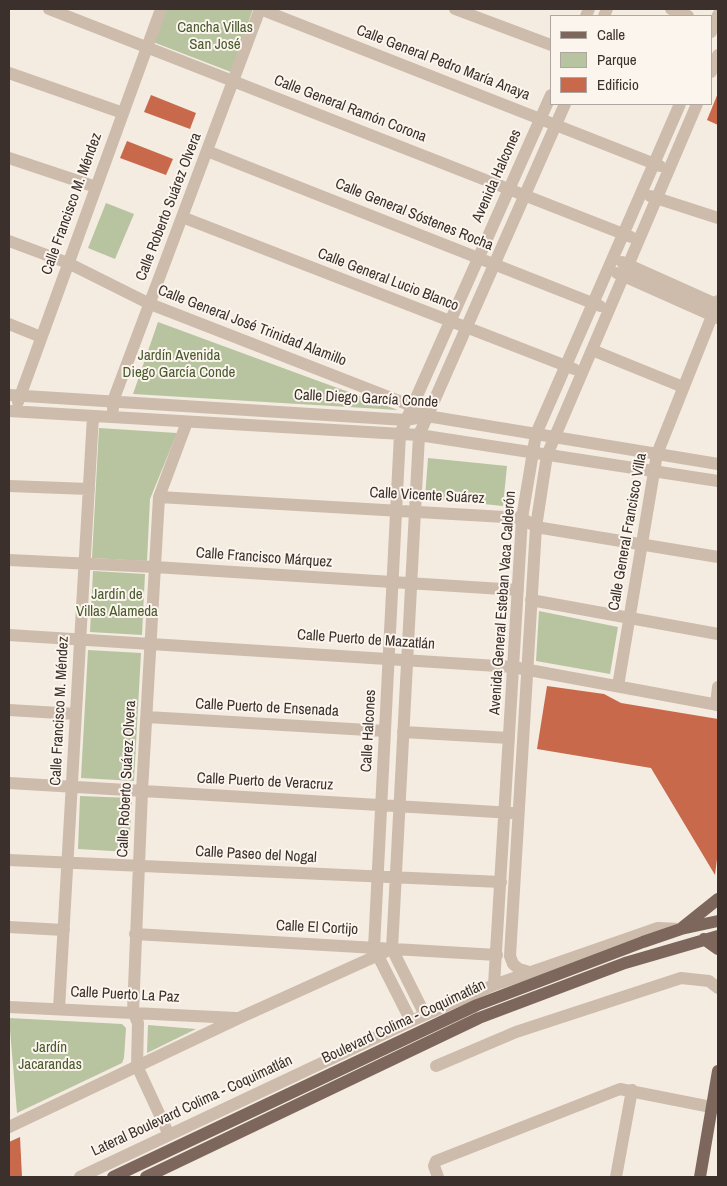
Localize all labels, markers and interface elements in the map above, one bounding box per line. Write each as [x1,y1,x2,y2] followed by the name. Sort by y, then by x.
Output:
[550,15,712,105] legend
[177,19,253,54] park label: Cancha Villas San José
[354,22,532,104] street label: Calle General Pedro María Anaya
[597,24,625,45] text: Calle
[597,49,637,70] text: Parque
[271,72,429,146] street label: Calle General Ramón Corona
[597,74,639,95] text: Edificio
[469,127,525,225] street label: Avenida Halcones
[132,130,206,284] street label: Calle Roberto Suárez Olvera
[38,131,106,277] street label: Calle Francisco M. Méndez
[332,175,496,255] street label: Calle General Sóstenes Rocha
[315,245,461,315] street label: Calle General Lucio Blanco
[155,282,349,370] street label: Calle General José Trinidad Alamillo
[123,347,235,382] park label: Jardín Avenida Diego García Conde
[294,386,438,412] street label: Calle Diego García Conde
[605,452,651,612] street label: Calle General Francisco Villa
[369,484,485,508] street label: Calle Vicente Suárez
[486,490,520,716] street label: Avenida General Esteban Vaca Calderón
[195,544,333,572] street label: Calle Francisco Márquez
[76,586,158,621] park label: Jardín de Villas Alameda
[296,626,436,654] street label: Calle Puerto de Mazatlán
[47,636,73,786] street label: Calle Francisco M. Méndez
[358,689,380,773] street label: Calle Halcones
[195,695,339,721] street label: Calle Puerto de Ensenada
[114,700,140,858] street label: Calle Roberto Suárez Olvera
[196,769,334,795] street label: Calle Puerto de Veracruz
[195,843,317,867] street label: Calle Paseo del Nogal
[276,917,358,939] street label: Calle El Cortijo
[319,976,489,1068] street label: Boulevard Colima - Coquimatlán
[70,983,180,1007] street label: Calle Puerto La Paz
[18,1039,82,1074] park label: Jardín Jacarandas
[89,1051,295,1161] street label: Lateral Boulevard Colima - Coquimatlán

